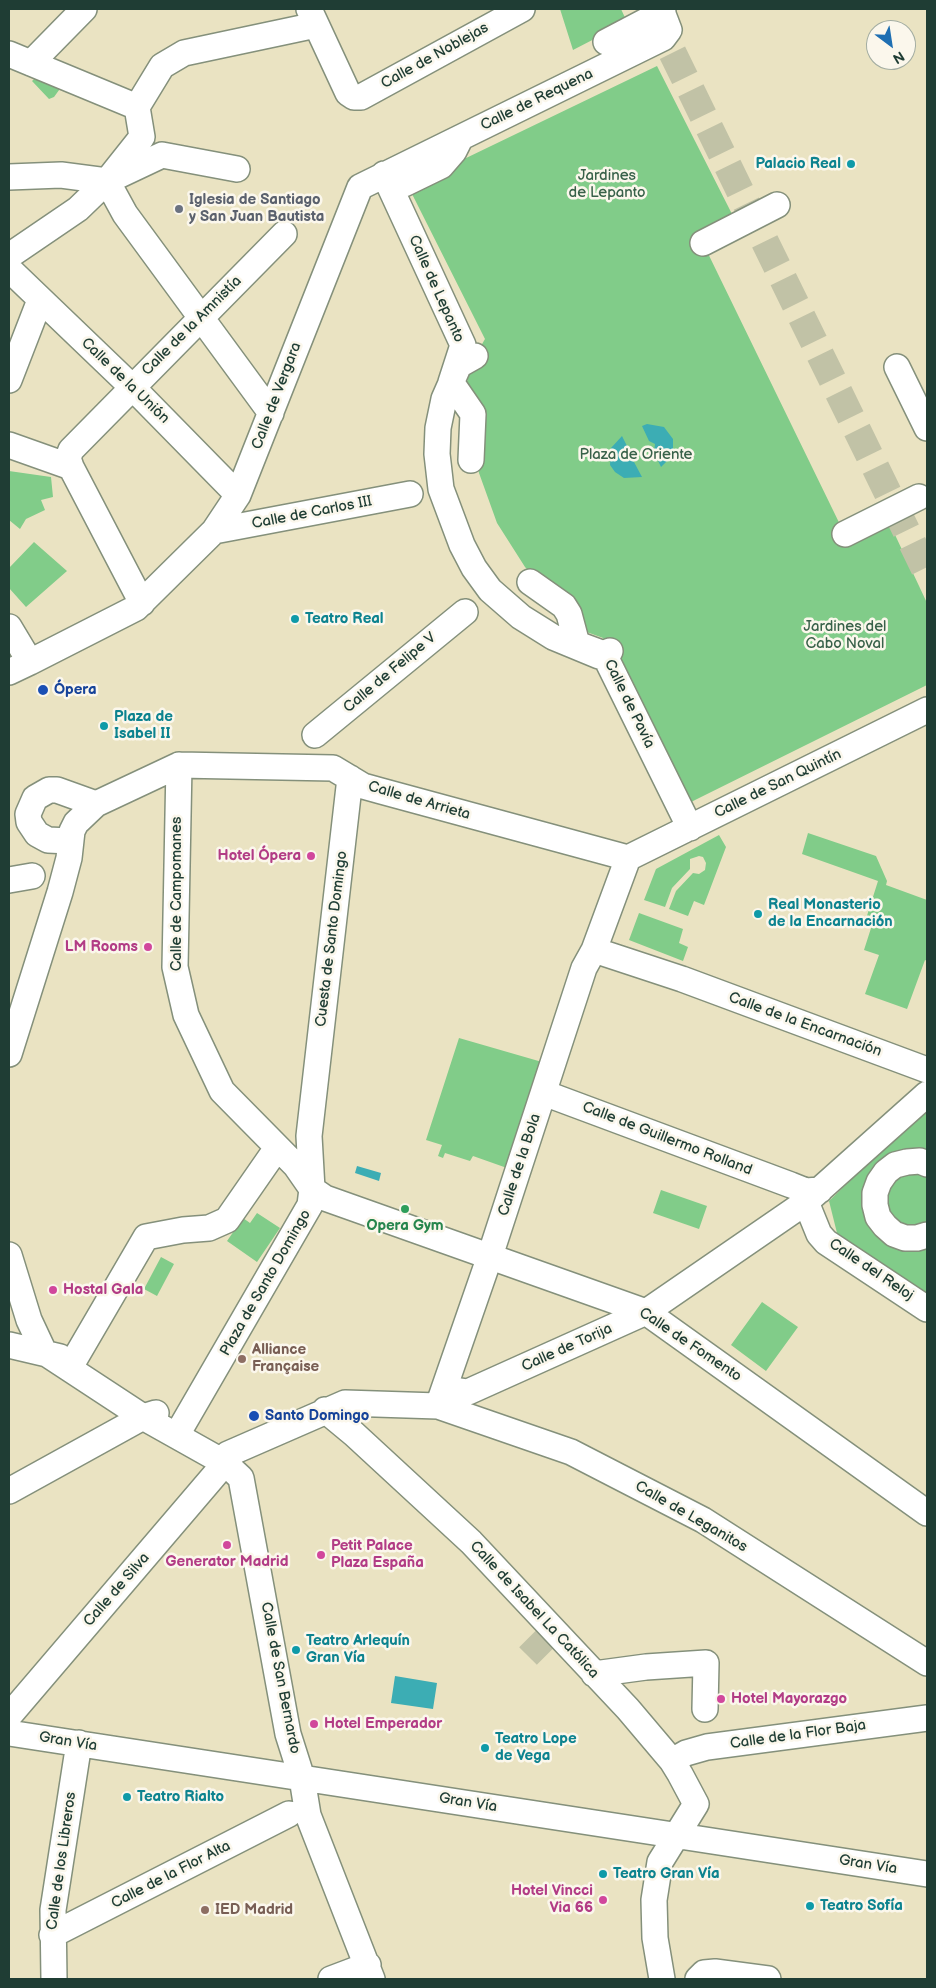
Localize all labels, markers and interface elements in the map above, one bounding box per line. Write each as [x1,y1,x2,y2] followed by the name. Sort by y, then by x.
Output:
[378,19,492,93] street label: Calle de Noblejas
[866,20,916,70] north arrow
[890,47,907,67] text: N
[478,65,596,135] street label: Calle de Requena
[756,155,841,173] place label: Palacio Real
[845,158,857,170] marker: Palacio Real
[569,167,645,202] park label: Jardines de Lepanto
[189,191,324,226] place label: Iglesia de Santiago y San Juan Bautista
[173,203,185,215] marker: Iglesia de Santiago y San Juan Bautista
[404,233,468,345] street label: Calle de Lepanto
[138,272,246,380] street label: Calle de la Amnistía
[77,334,173,428] street label: Calle de la Unión
[248,340,306,452] street label: Calle de Vergara
[580,446,692,464] park label: Plaza de Oriente
[250,493,374,533] street label: Calle de Carlos III
[305,610,384,628] place label: Teatro Real
[289,613,301,625] marker: Teatro Real
[804,618,886,653] park label: Jardines del Cabo Noval
[340,629,440,717] street label: Calle de Felipe V
[600,657,658,751] street label: Calle de Pavía
[54,681,97,699] place label: Ópera
[36,683,50,697] marker: Ópera
[114,708,173,743] place label: Plaza de Isabel II
[98,720,110,732] marker: Plaza de Isabel II
[712,745,844,823] street label: Calle de San Quintín
[366,778,472,824] street label: Calle de Arrieta
[168,817,186,971] street label: Calle de Campomanes
[218,847,301,865] place label: Hotel Ópera
[305,850,317,862] marker: Hotel Ópera
[312,850,352,1028] street label: Cuesta de Santo Domingo
[768,896,893,931] place label: Real Monasterio de la Encarnación
[752,908,764,920] marker: Real Monasterio de la Encarnación
[65,938,138,956] place label: LM Rooms
[142,941,154,953] marker: LM Rooms
[726,989,884,1061] street label: Calle de la Encarnación
[580,1098,754,1180] street label: Calle de Guillermo Rolland
[495,1112,545,1218] street label: Calle de la Bola
[399,1203,411,1215] marker: Opera Gym
[217,1207,315,1359] street label: Plaza de Santo Domingo
[366,1217,444,1235] place label: Opera Gym
[825,1235,917,1305] street label: Calle del Reloj
[63,1281,143,1299] place label: Hostal Gala
[47,1284,59,1296] marker: Hostal Gala
[635,1304,745,1386] street label: Calle de Fomento
[519,1320,615,1376] street label: Calle de Torija
[252,1341,319,1376] place label: Alliance Française
[236,1353,248,1365] marker: Alliance Française
[265,1407,369,1425] place label: Santo Domingo
[247,1409,261,1423] marker: Santo Domingo
[632,1478,750,1556] street label: Calle de Leganitos
[331,1537,424,1572] place label: Petit Palace Plaza España
[466,1538,602,1682] street label: Calle de Isabel La Católica
[221,1539,233,1551] marker: Generator Madrid
[80,1549,154,1631] street label: Calle de Silva
[315,1549,327,1561] marker: Petit Palace Plaza España
[166,1553,288,1571] place label: Generator Madrid
[256,1601,304,1755] street label: Calle de San Bernardo
[306,1632,410,1667] place label: Teatro Arlequín Gran Vía
[290,1644,302,1656] marker: Teatro Arlequín Gran Vía
[731,1690,847,1708] place label: Hotel Mayorazgo
[715,1693,727,1705] marker: Hotel Mayorazgo
[324,1715,442,1733] place label: Hotel Emperador
[729,1717,867,1753] street label: Calle de la Flor Baja
[308,1718,320,1730] marker: Hotel Emperador
[38,1729,98,1755] street label: Gran Vía
[495,1730,577,1765] place label: Teatro Lope de Vega
[479,1742,491,1754] marker: Teatro Lope de Vega
[137,1788,224,1806] place label: Teatro Rialto
[438,1790,498,1816] street label: Gran Vía
[43,1791,81,1931] street label: Calle de los Libreros
[121,1791,133,1803] marker: Teatro Rialto
[108,1837,234,1913] street label: Calle de la Flor Alta
[838,1852,898,1878] street label: Gran Vía
[613,1865,720,1883] place label: Teatro Gran Vía
[597,1868,609,1880] marker: Teatro Gran Vía
[511,1882,593,1917] place label: Hotel Vincci Via 66
[597,1894,609,1906] marker: Hotel Vincci Via 66
[820,1897,903,1915] place label: Teatro Sofía
[804,1900,816,1912] marker: Teatro Sofía
[215,1901,293,1919] place label: IED Madrid
[199,1904,211,1916] marker: IED Madrid

